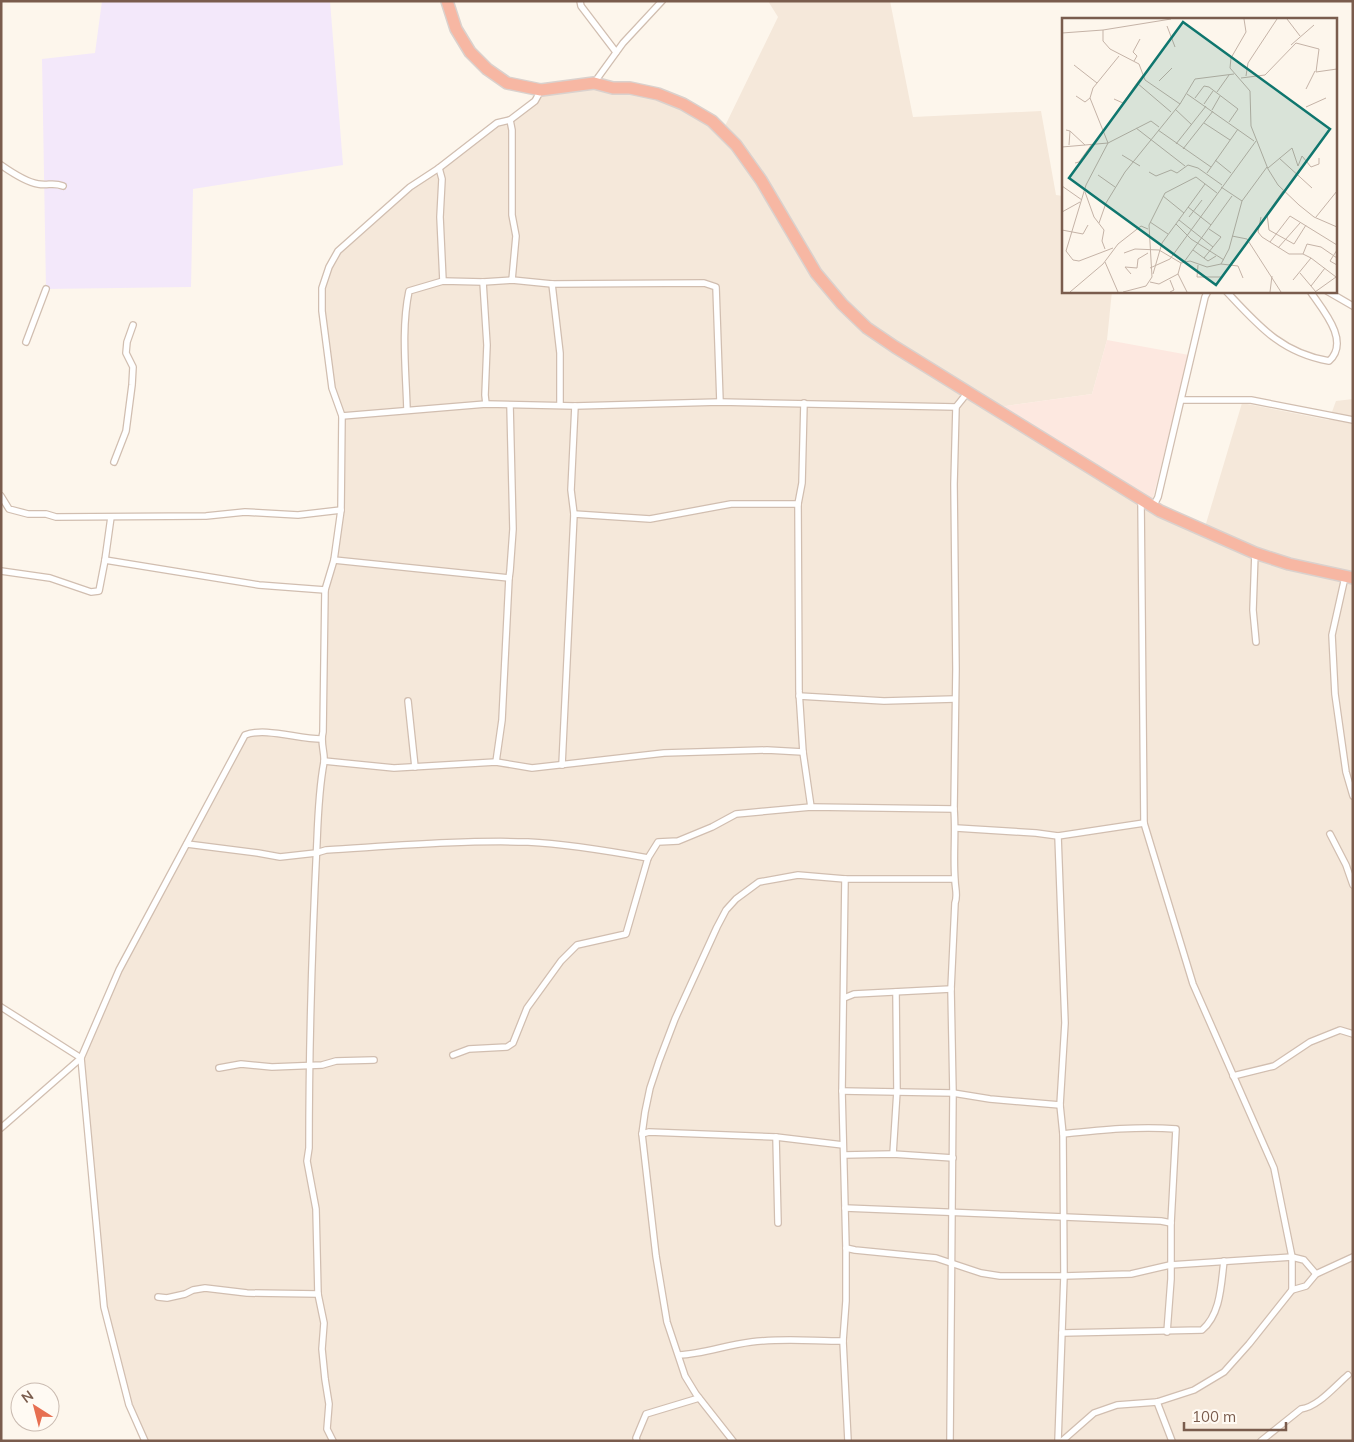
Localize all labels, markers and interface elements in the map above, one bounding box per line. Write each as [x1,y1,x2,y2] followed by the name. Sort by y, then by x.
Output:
[1062,18,1336,292] inset map
[10,1382,60,1432] north arrow
[18,1386,37,1407] text: N
[1184,1400,1286,1432] scale bar
[1192,1407,1236,1426] text: 100 m

